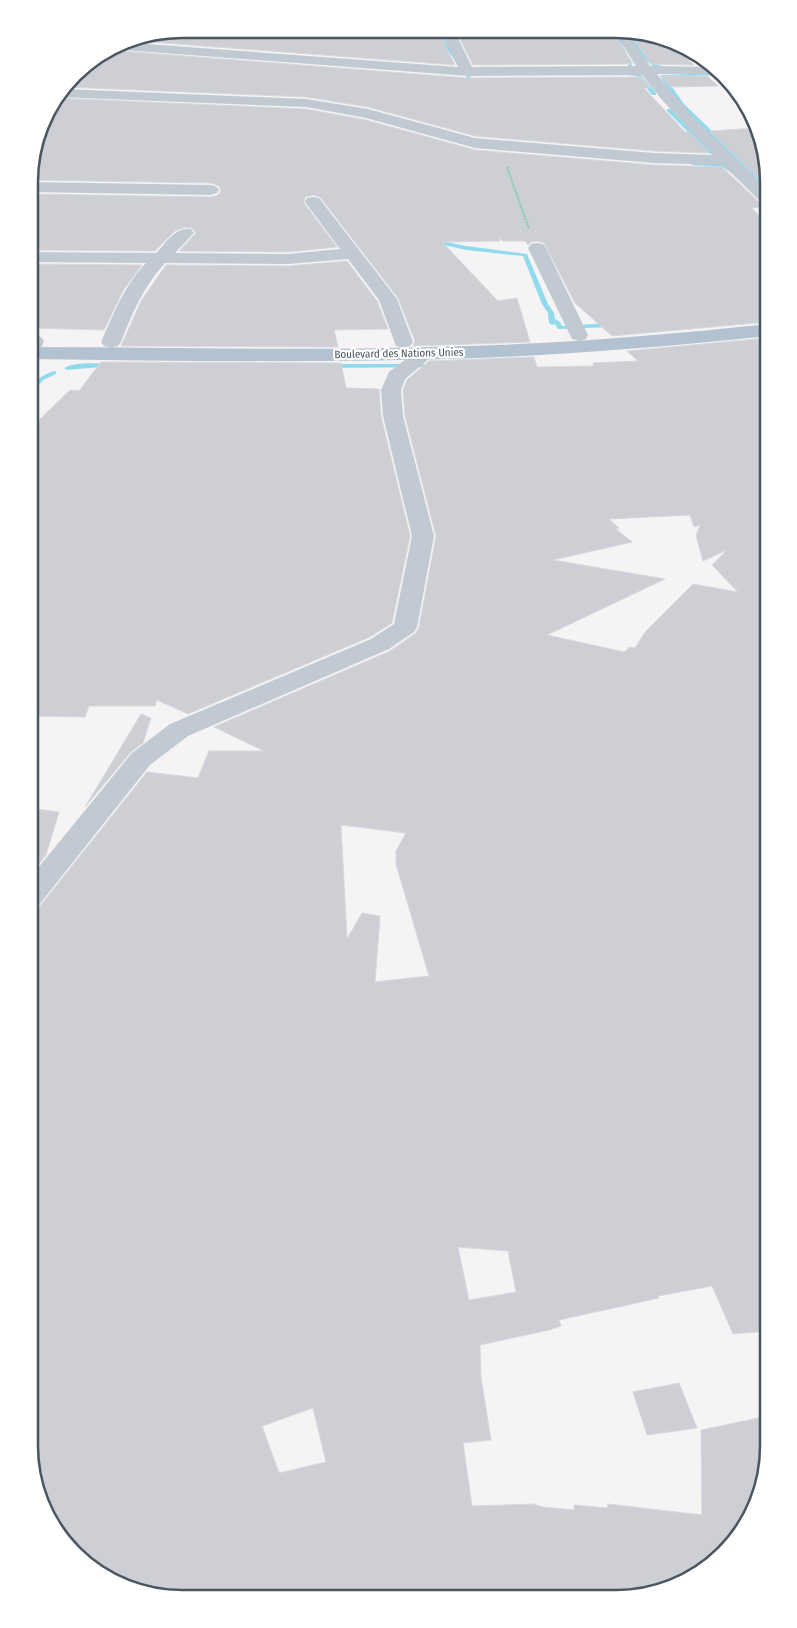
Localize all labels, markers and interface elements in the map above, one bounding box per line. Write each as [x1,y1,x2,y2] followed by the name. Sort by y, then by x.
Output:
[334,346,464,361] street label: Boulevard des Nations Unies

